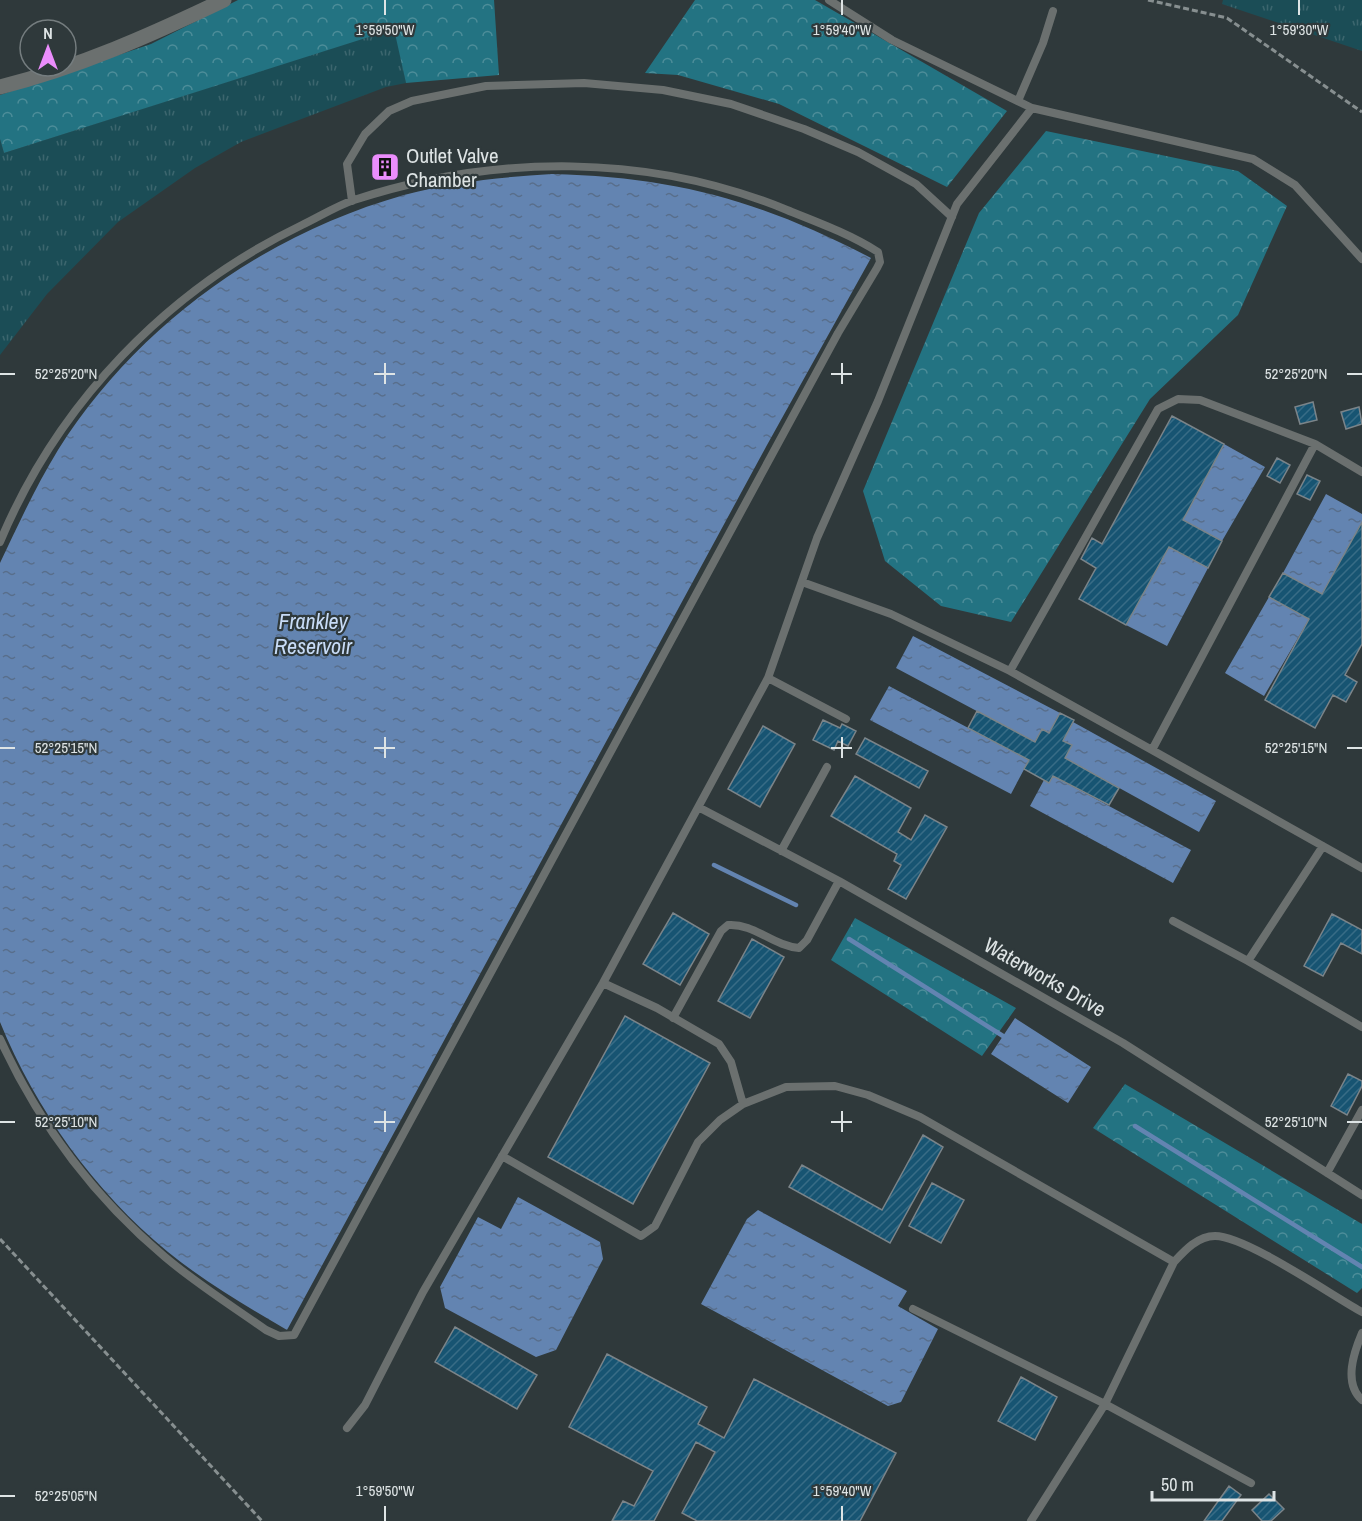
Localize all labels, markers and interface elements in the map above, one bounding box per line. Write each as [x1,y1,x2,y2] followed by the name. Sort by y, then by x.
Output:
[18,18,78,78] north arrow
[356,19,415,40] text: 1°59'50"W
[813,19,872,40] text: 1°59'40"W
[1270,19,1329,40] text: 1°59'30"W
[43,22,53,44] text: N
[406,141,499,194] place label: Outlet Valve Chamber
[369,151,401,183] building icon: Outlet Valve Chamber
[35,363,97,384] text: 52°25'20"N
[1265,363,1327,384] text: 52°25'20"N
[274,606,353,661] water label: Frankley Reservoir
[35,737,97,758] text: 52°25'15"N
[1265,737,1327,758] text: 52°25'15"N
[979,930,1111,1024] street label: Waterworks Drive
[35,1111,97,1132] text: 52°25'10"N
[1265,1111,1327,1132] text: 52°25'10"N
[1152,1464,1274,1502] scale bar
[1161,1472,1194,1497] text: 50 m
[356,1480,415,1501] text: 1°59'50"W
[813,1480,872,1501] text: 1°59'40"W
[35,1485,97,1506] text: 52°25'05"N

